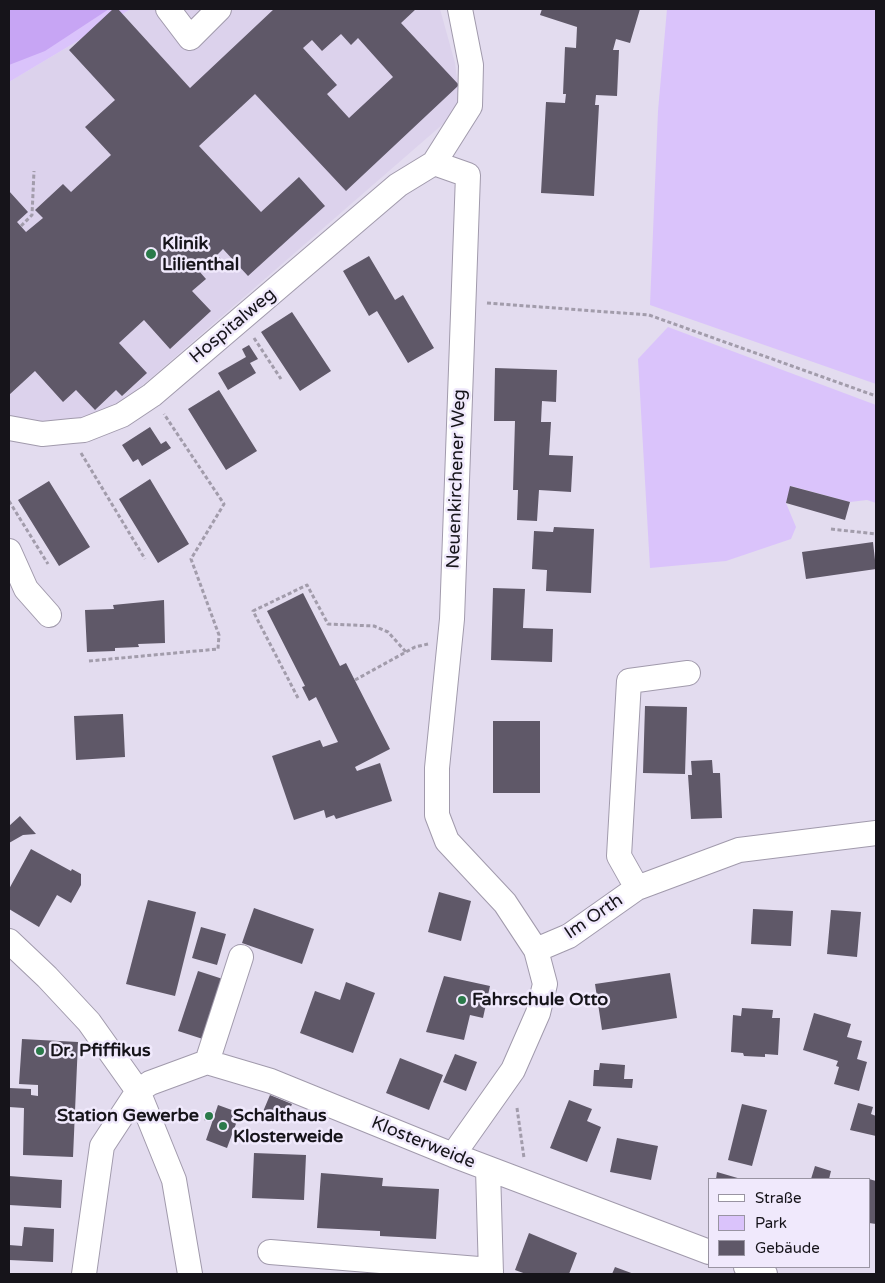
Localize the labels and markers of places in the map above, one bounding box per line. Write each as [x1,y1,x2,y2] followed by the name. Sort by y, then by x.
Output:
[162,233,239,276] place label: Klinik Lilienthal
[144,247,158,261] marker: Klinik Lilienthal
[472,989,608,1011] place label: Fahrschule Otto
[456,994,468,1006] marker: Fahrschule Otto
[50,1040,151,1062] place label: Dr. Pfiffikus
[34,1045,46,1057] marker: Dr. Pfiffikus
[57,1105,199,1127] place label: Station Gewerbe
[233,1105,343,1148] place label: Schalthaus Klosterweide
[203,1110,215,1122] marker: Station Gewerbe
[217,1120,229,1132] marker: Schalthaus Klosterweide

